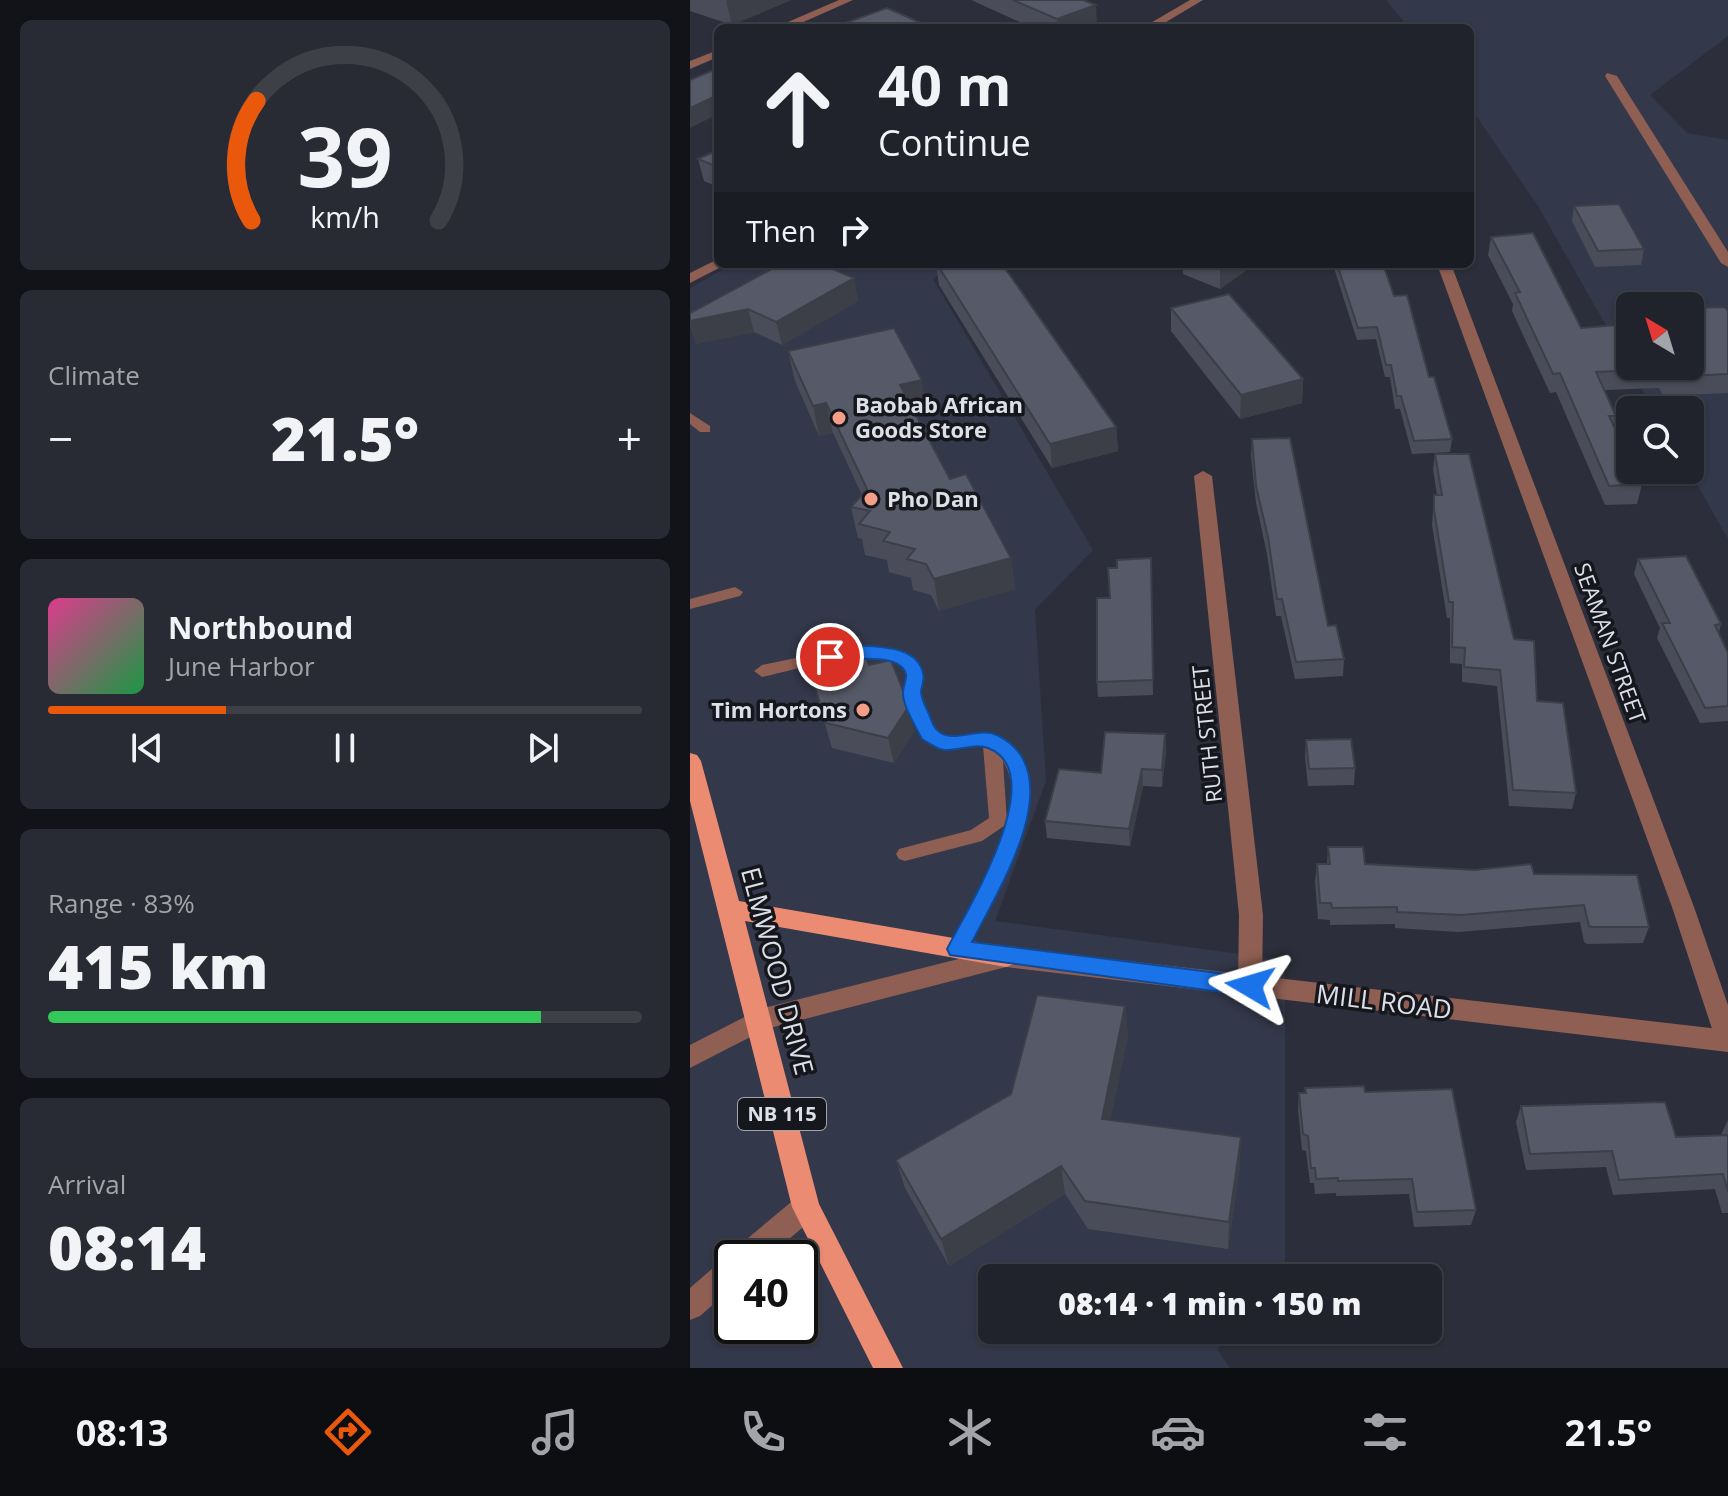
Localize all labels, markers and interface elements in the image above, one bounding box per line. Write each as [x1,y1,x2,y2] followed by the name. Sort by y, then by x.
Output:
[878,46,1012,122] text: 40 m
[746,56,850,160] icon: ahead
[297,97,393,210] text: 39
[878,118,1031,167] text: Continue
[310,197,380,236] text: km/h
[832,208,876,252] icon: right
[746,210,816,251] text: Then
[1616,292,1704,380] north arrow
[1616,292,1704,484] map controls
[48,357,140,393] text: Climate
[855,389,1023,444] place label: Baobab African Goods Store
[1616,396,1704,484] button: search
[271,397,419,479] text: 21.5°
[48,408,73,468] text: −
[617,408,642,468] text: +
[830,409,848,427] marker: Baobab African Goods Store
[887,483,979,513] place label: Pho Dan
[862,490,880,508] marker: Pho Dan
[1568,558,1654,727] street label: SEAMAN STREET
[168,607,353,648] text: Northbound
[796,623,864,691] pin
[808,635,852,679] icon: arrive
[168,648,315,684] text: June Harbor
[1184,664,1228,804] street label: RUTH STREET
[711,694,847,724] place label: Tim Hortons
[854,701,872,719] marker: Tim Hortons
[125,726,169,770] icon: previous
[323,726,367,770] icon: pause
[521,726,565,770] icon: next
[733,863,823,1079] street label: ELMWOOD DRIVE
[48,885,195,921] text: Range · 83%
[48,925,269,1007] text: 415 km
[1208,944,1292,1028] position arrow
[1314,975,1454,1027] street label: MILL ROAD
[738,1098,826,1130] road number: NB 115
[48,1166,126,1202] text: Arrival
[48,1206,206,1288] text: 08:14
[714,1240,818,1344] speed limit sign: 40
[1058,1283,1362,1324] text: 08:14 · 1 min · 150 m
[320,1404,376,1460] icon: directions
[527,1404,583,1460] icon: music
[735,1404,791,1460] icon: phone
[942,1404,998,1460] icon: climate
[1150,1404,1206,1460] icon: car
[1357,1404,1413,1460] icon: filters
[76,1408,168,1457] text: 08:13
[1565,1408,1652,1457] text: 21.5°

